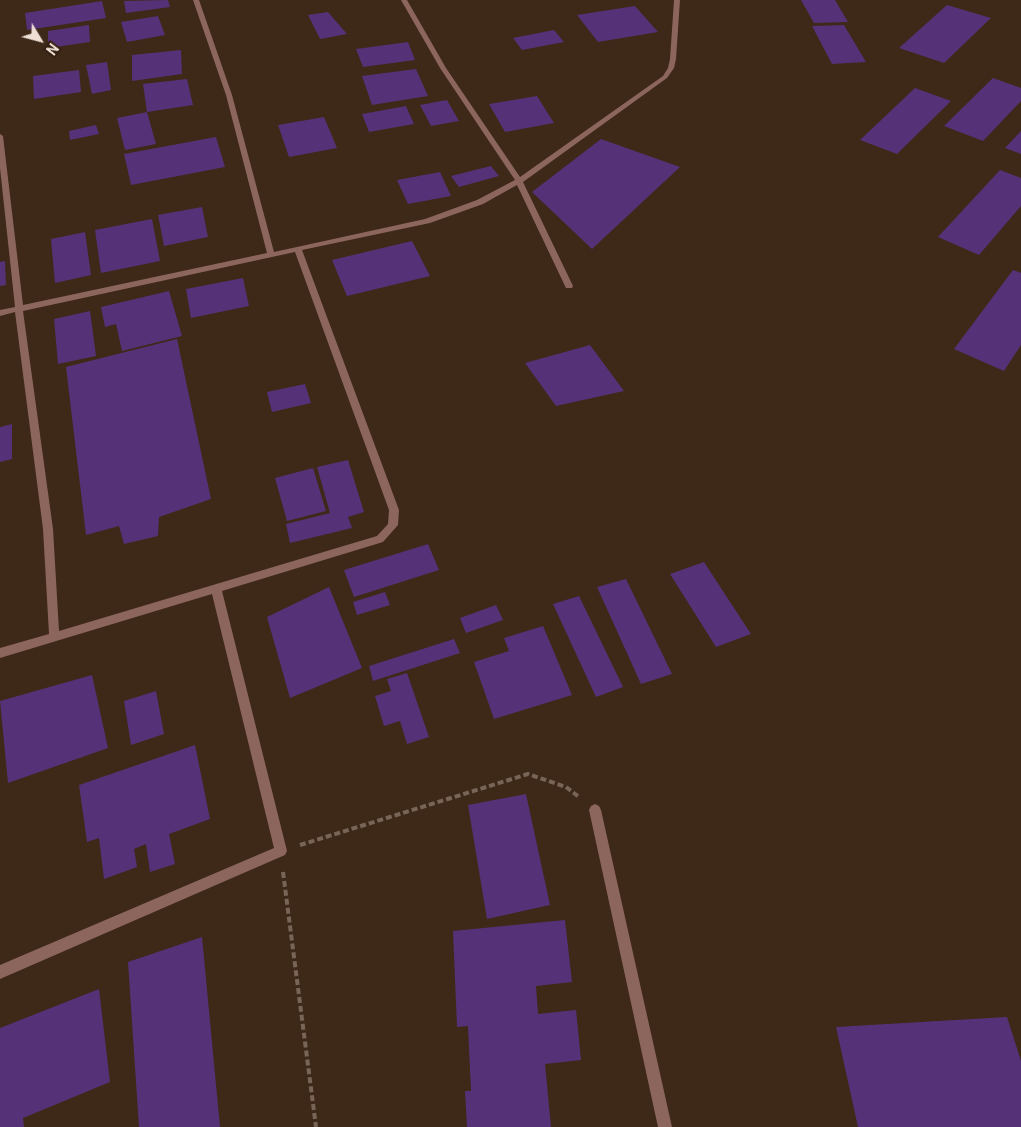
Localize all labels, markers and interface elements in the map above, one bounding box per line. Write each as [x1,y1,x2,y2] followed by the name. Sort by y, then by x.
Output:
[15,15,65,65] north arrow
[43,40,61,58] text: N

